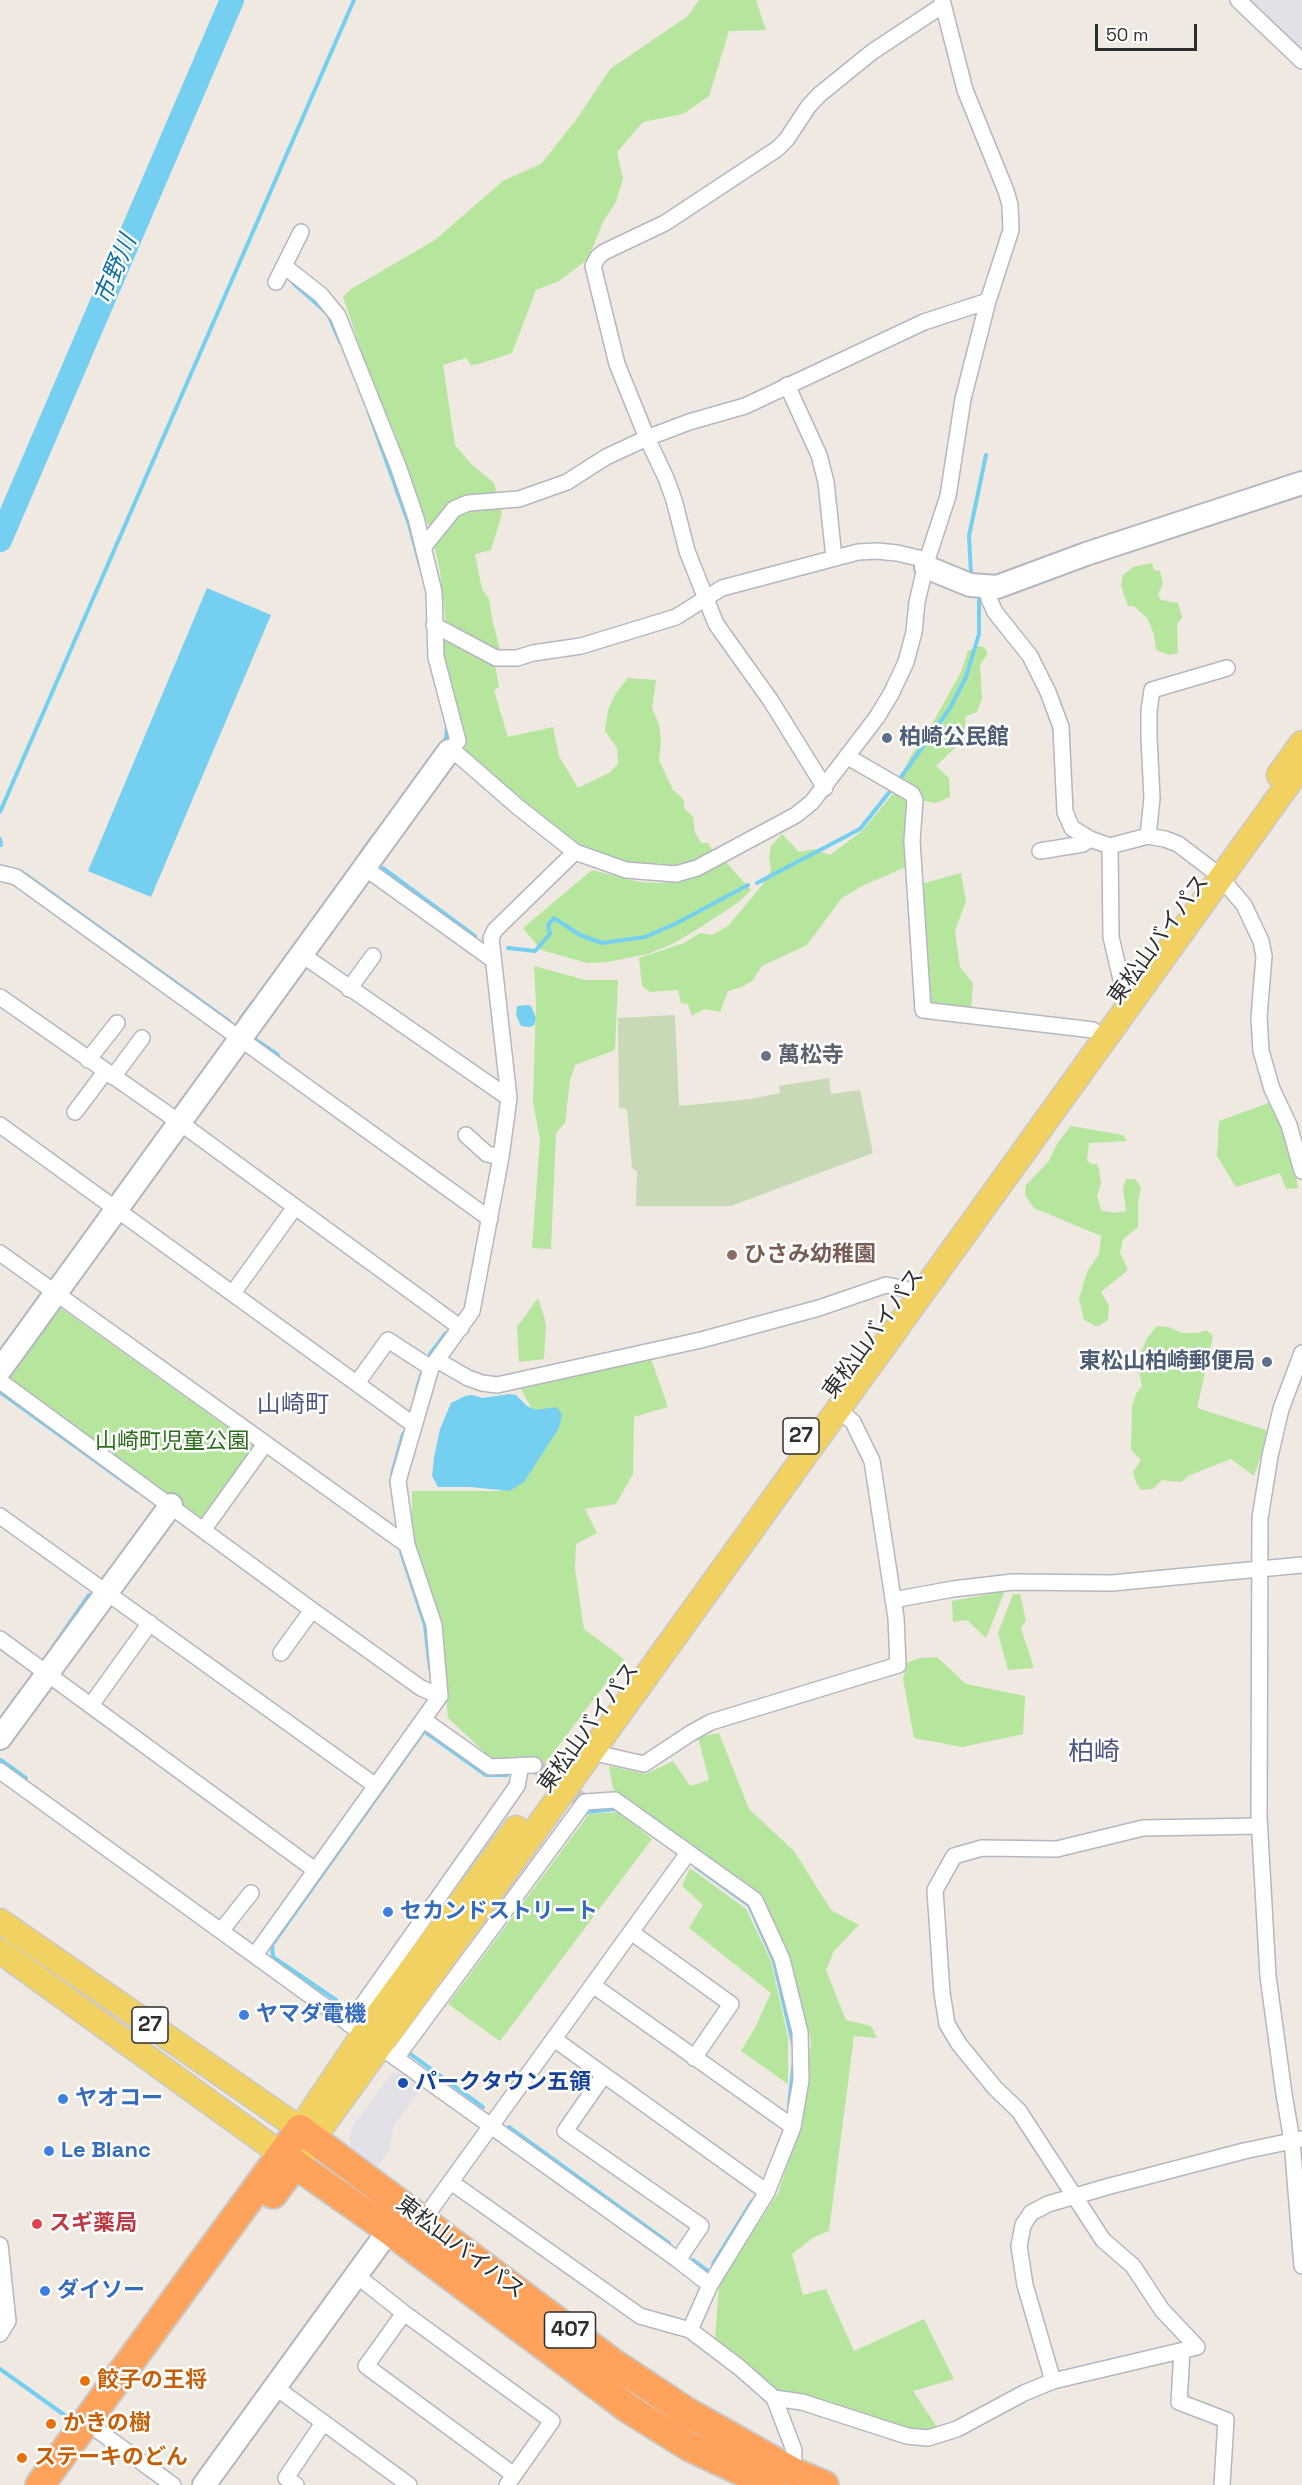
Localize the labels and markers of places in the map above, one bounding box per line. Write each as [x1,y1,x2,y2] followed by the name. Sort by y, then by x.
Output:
[899,725,1009,751] place label: 柏崎公民館
[880,731,894,745] marker: 柏崎公民館
[778,1043,844,1069] place label: 萬松寺
[759,1049,773,1063] marker: 萬松寺
[744,1242,876,1268] place label: ひさみ幼稚園
[725,1248,739,1262] marker: ひさみ幼稚園
[1079,1349,1255,1375] place label: 東松山柏崎郵便局
[1260,1355,1274,1369] marker: 東松山柏崎郵便局
[400,1899,598,1925] place label: セカンドストリート
[381,1905,395,1919] marker: セカンドストリート
[256,2002,366,2028] place label: ヤマダ電機
[237,2008,251,2022] marker: ヤマダ電機
[415,2070,591,2096] place label: パークタウン五領
[396,2076,410,2090] marker: パークタウン五領
[75,2086,163,2112] place label: ヤオコー
[56,2092,70,2106] marker: ヤオコー
[61,2138,151,2164] place label: Le Blanc
[42,2144,56,2158] marker: Le Blanc
[49,2211,137,2237] place label: スギ薬局
[30,2217,44,2231] marker: スギ薬局
[57,2278,145,2304] place label: ダイソー
[38,2284,52,2298] marker: ダイソー
[97,2368,207,2394] place label: 餃子の王将
[78,2374,92,2388] marker: 餃子の王将
[63,2411,151,2437] place label: かきの樹
[44,2417,58,2431] marker: かきの樹
[34,2445,188,2471] place label: ステーキのどん
[15,2451,29,2465] marker: ステーキのどん

